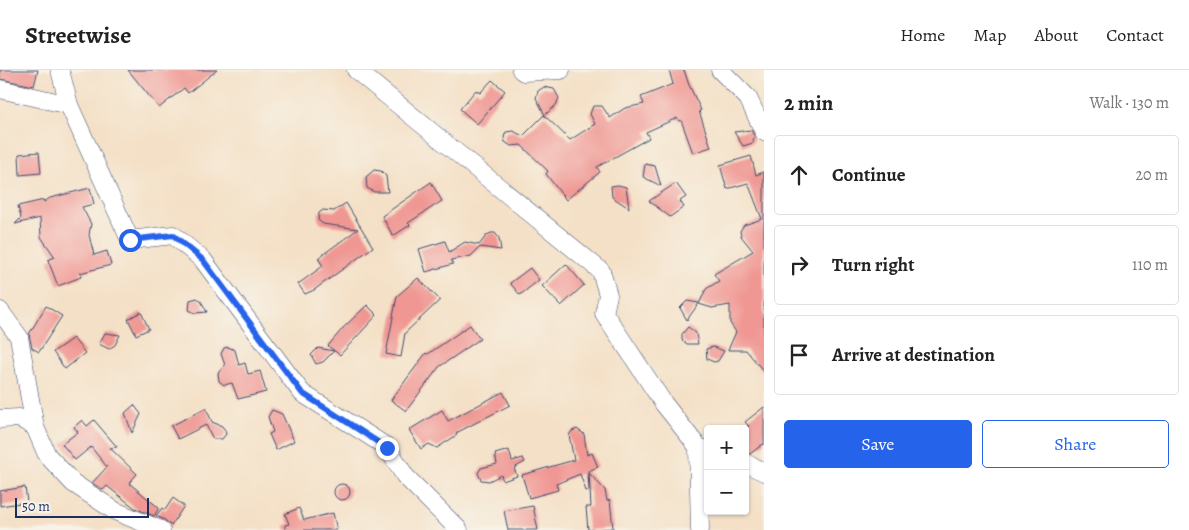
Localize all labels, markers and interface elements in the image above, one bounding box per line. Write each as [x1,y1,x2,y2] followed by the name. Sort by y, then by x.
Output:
[25,19,131,51] text: Streetwise
[900,23,945,47] text: Home
[973,23,1006,47] text: Map
[1034,23,1078,47] text: About
[1106,23,1164,47] text: Contact
[784,89,833,117] text: 2 min
[1089,92,1169,114] text: Walk · 130 m
[785,161,813,189] icon: ahead
[832,162,906,188] text: Continue
[1135,164,1168,186] text: 20 m
[119,229,142,252] route start
[785,251,813,279] icon: right
[832,252,914,278] text: Turn right
[1132,254,1168,276] text: 110 m
[785,341,813,369] icon: arrive
[832,342,995,368] text: Arrive at destination
[784,420,972,468] button: Save
[982,420,1169,468] button: Share
[704,425,749,515] map controls
[704,425,749,470] button: +
[376,437,399,460] route end
[704,470,749,515] button: −
[15,495,149,518] scale bar
[22,497,50,516] text: 50 m

